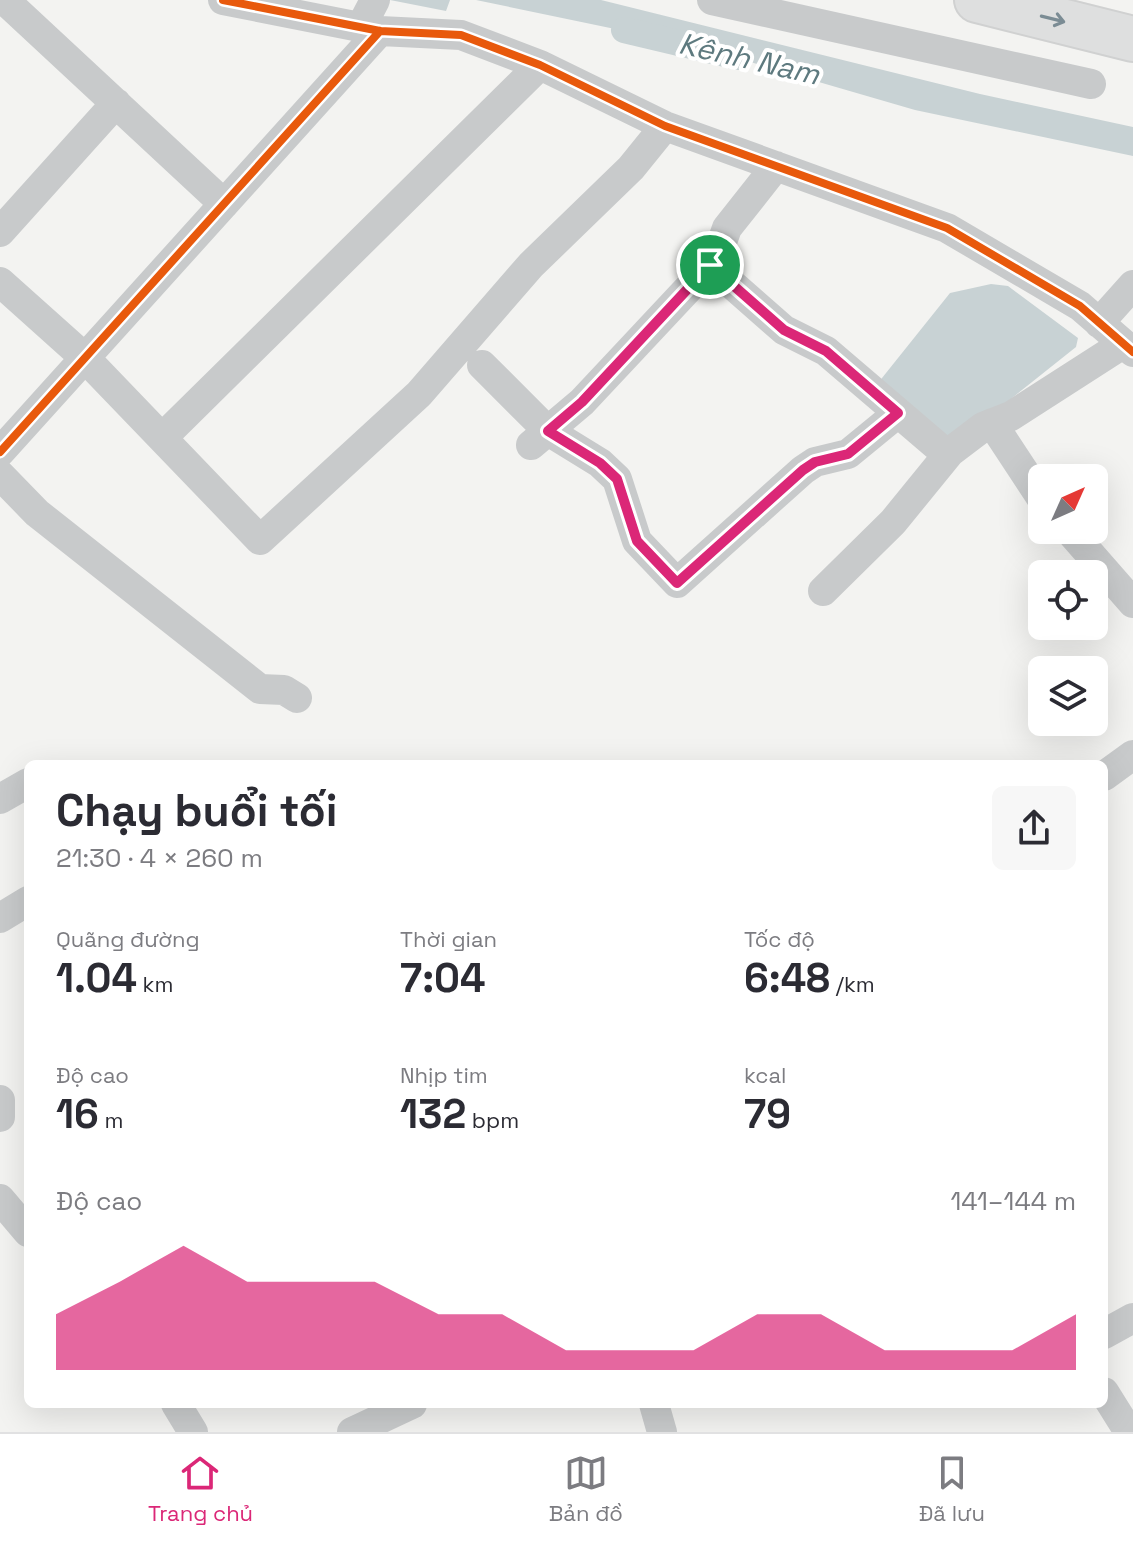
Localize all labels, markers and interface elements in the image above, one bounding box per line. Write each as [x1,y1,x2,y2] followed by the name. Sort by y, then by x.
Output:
[1039,12,1065,27] one-way arrow
[675,23,824,94] water label: Kênh Nam
[676,231,744,299] pin
[688,243,732,287] icon: arrive
[1028,464,1108,544] north arrow
[1028,464,1108,736] map controls
[1028,560,1108,640] button: locate
[1028,656,1108,736] button: layers
[56,783,337,839] text: Chạy buổi tối
[992,786,1076,870] button: share
[56,841,263,875] text: 21:30 · 4 × 260 m
[56,925,200,953] text: Quãng đường
[400,925,497,953] text: Thời gian
[744,925,815,953] text: Tốc độ
[56,953,137,1004] text: 1.04
[400,953,485,1004] text: 7:04
[744,953,830,1004] text: 6:48
[137,970,173,998] text: km
[830,970,875,998] text: /km
[56,1061,129,1089] text: Độ cao
[400,1061,488,1089] text: Nhịp tim
[744,1061,786,1089] text: kcal
[56,1089,99,1140] text: 16
[400,1089,466,1140] text: 132
[744,1089,791,1140] text: 79
[99,1106,123,1134] text: m
[466,1106,519,1134] text: bpm
[56,1184,142,1218] text: Độ cao
[950,1184,1076,1218] text: 141–144 m
[148,1451,253,1527] tab: Trang chủ
[549,1451,623,1527] tab: Bản đồ
[919,1451,985,1527] tab: Đã lưu

